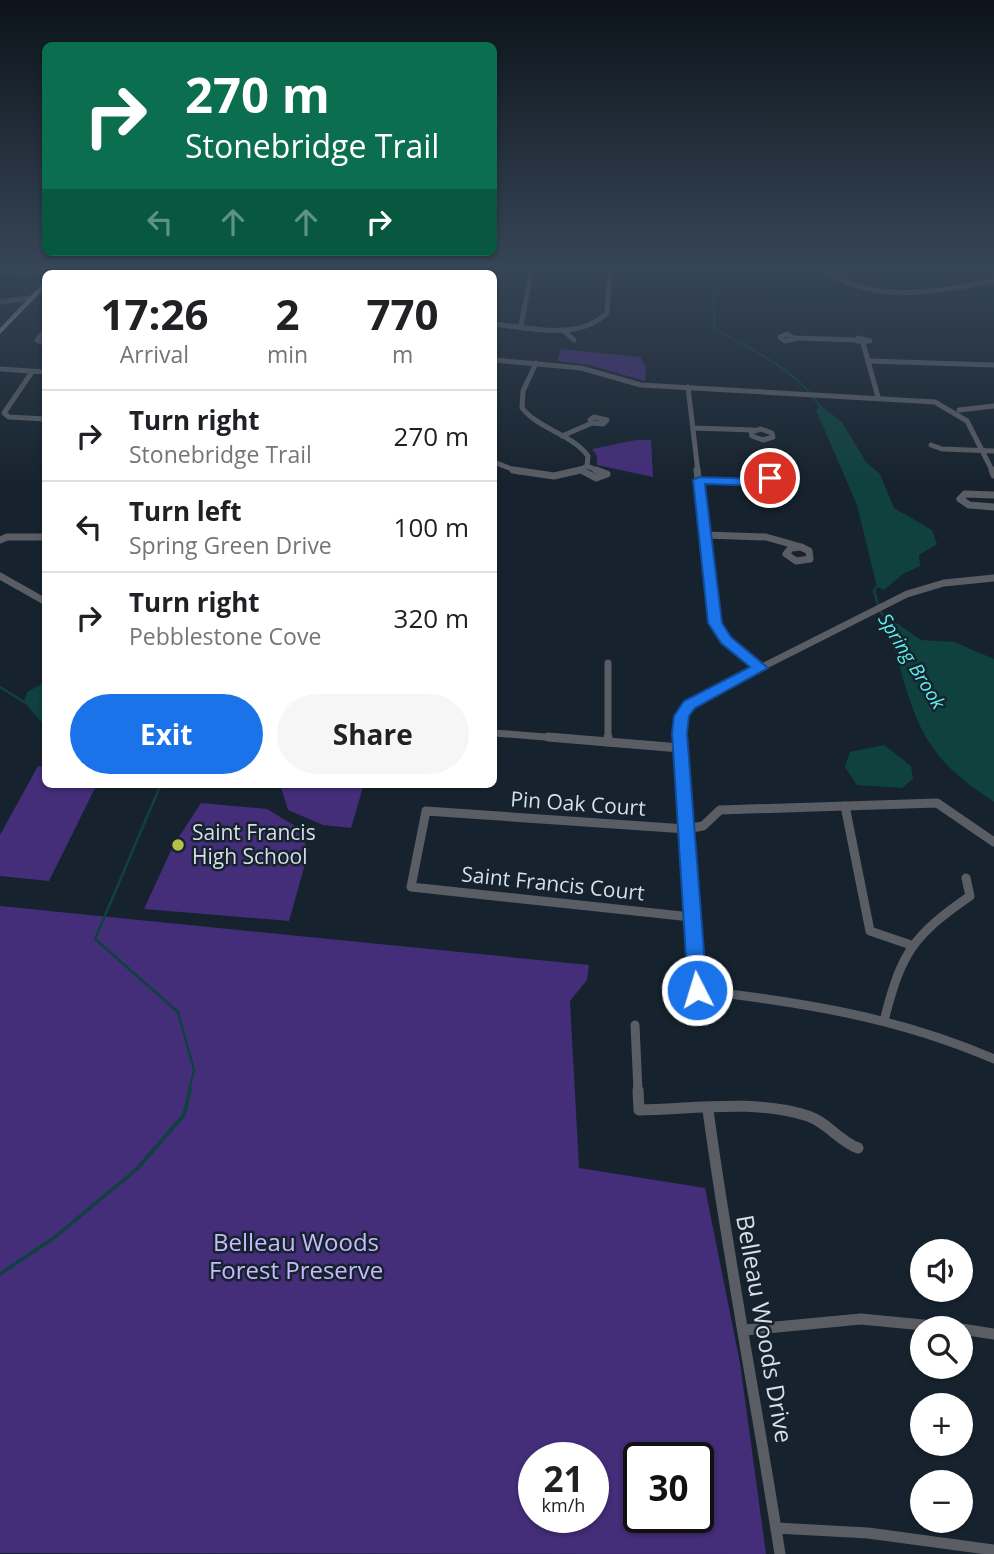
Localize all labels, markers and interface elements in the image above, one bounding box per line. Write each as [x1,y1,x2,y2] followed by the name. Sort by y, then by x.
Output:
[185,61,330,127] text: 270 m
[70,70,161,161] icon: right
[185,124,439,167] text: Stonebridge Trail
[141,203,179,241] icon: left
[214,203,252,241] icon: ahead
[287,203,325,241] icon: ahead
[360,203,398,241] icon: right
[100,285,208,342] text: 17:26
[275,285,300,342] text: 2
[367,285,439,342] text: 770
[120,338,189,370] text: Arrival
[267,338,308,370] text: min
[392,338,413,370] text: m
[129,402,260,438] text: Turn right
[70,417,108,455] icon: right
[394,418,469,454] text: 270 m
[129,438,312,470] text: Stonebridge Trail
[740,448,800,508] pin
[751,459,789,497] icon: arrive
[129,493,241,529] text: Turn left
[70,508,108,546] icon: left
[394,509,469,545] text: 100 m
[129,529,332,561] text: Spring Green Drive
[129,584,260,620] text: Turn right
[70,599,108,637] icon: right
[394,600,469,636] text: 320 m
[872,608,952,714] water label: Spring Brook
[129,620,321,652] text: Pebblestone Cove
[70,694,263,774] button: Exit
[277,694,469,774] button: Share
[509,784,647,822] street label: Pin Oak Court
[192,818,316,870] place label: Saint Francis High School
[170,837,186,853] marker: Saint Francis High School
[460,859,646,907] street label: Saint Francis Court
[660,953,734,1027] position arrow
[729,1212,802,1445] street label: Belleau Woods Drive
[209,1225,383,1286] park label: Belleau Woods Forest Preserve
[910,1239,973,1533] map controls
[910,1239,973,1302] button: sound
[910,1316,973,1379] button: search
[910,1393,973,1456] button: +
[623,1442,714,1533] speed limit sign: 30
[543,1455,584,1502] text: 21
[910,1470,973,1533] button: −
[542,1493,585,1517] text: km/h

